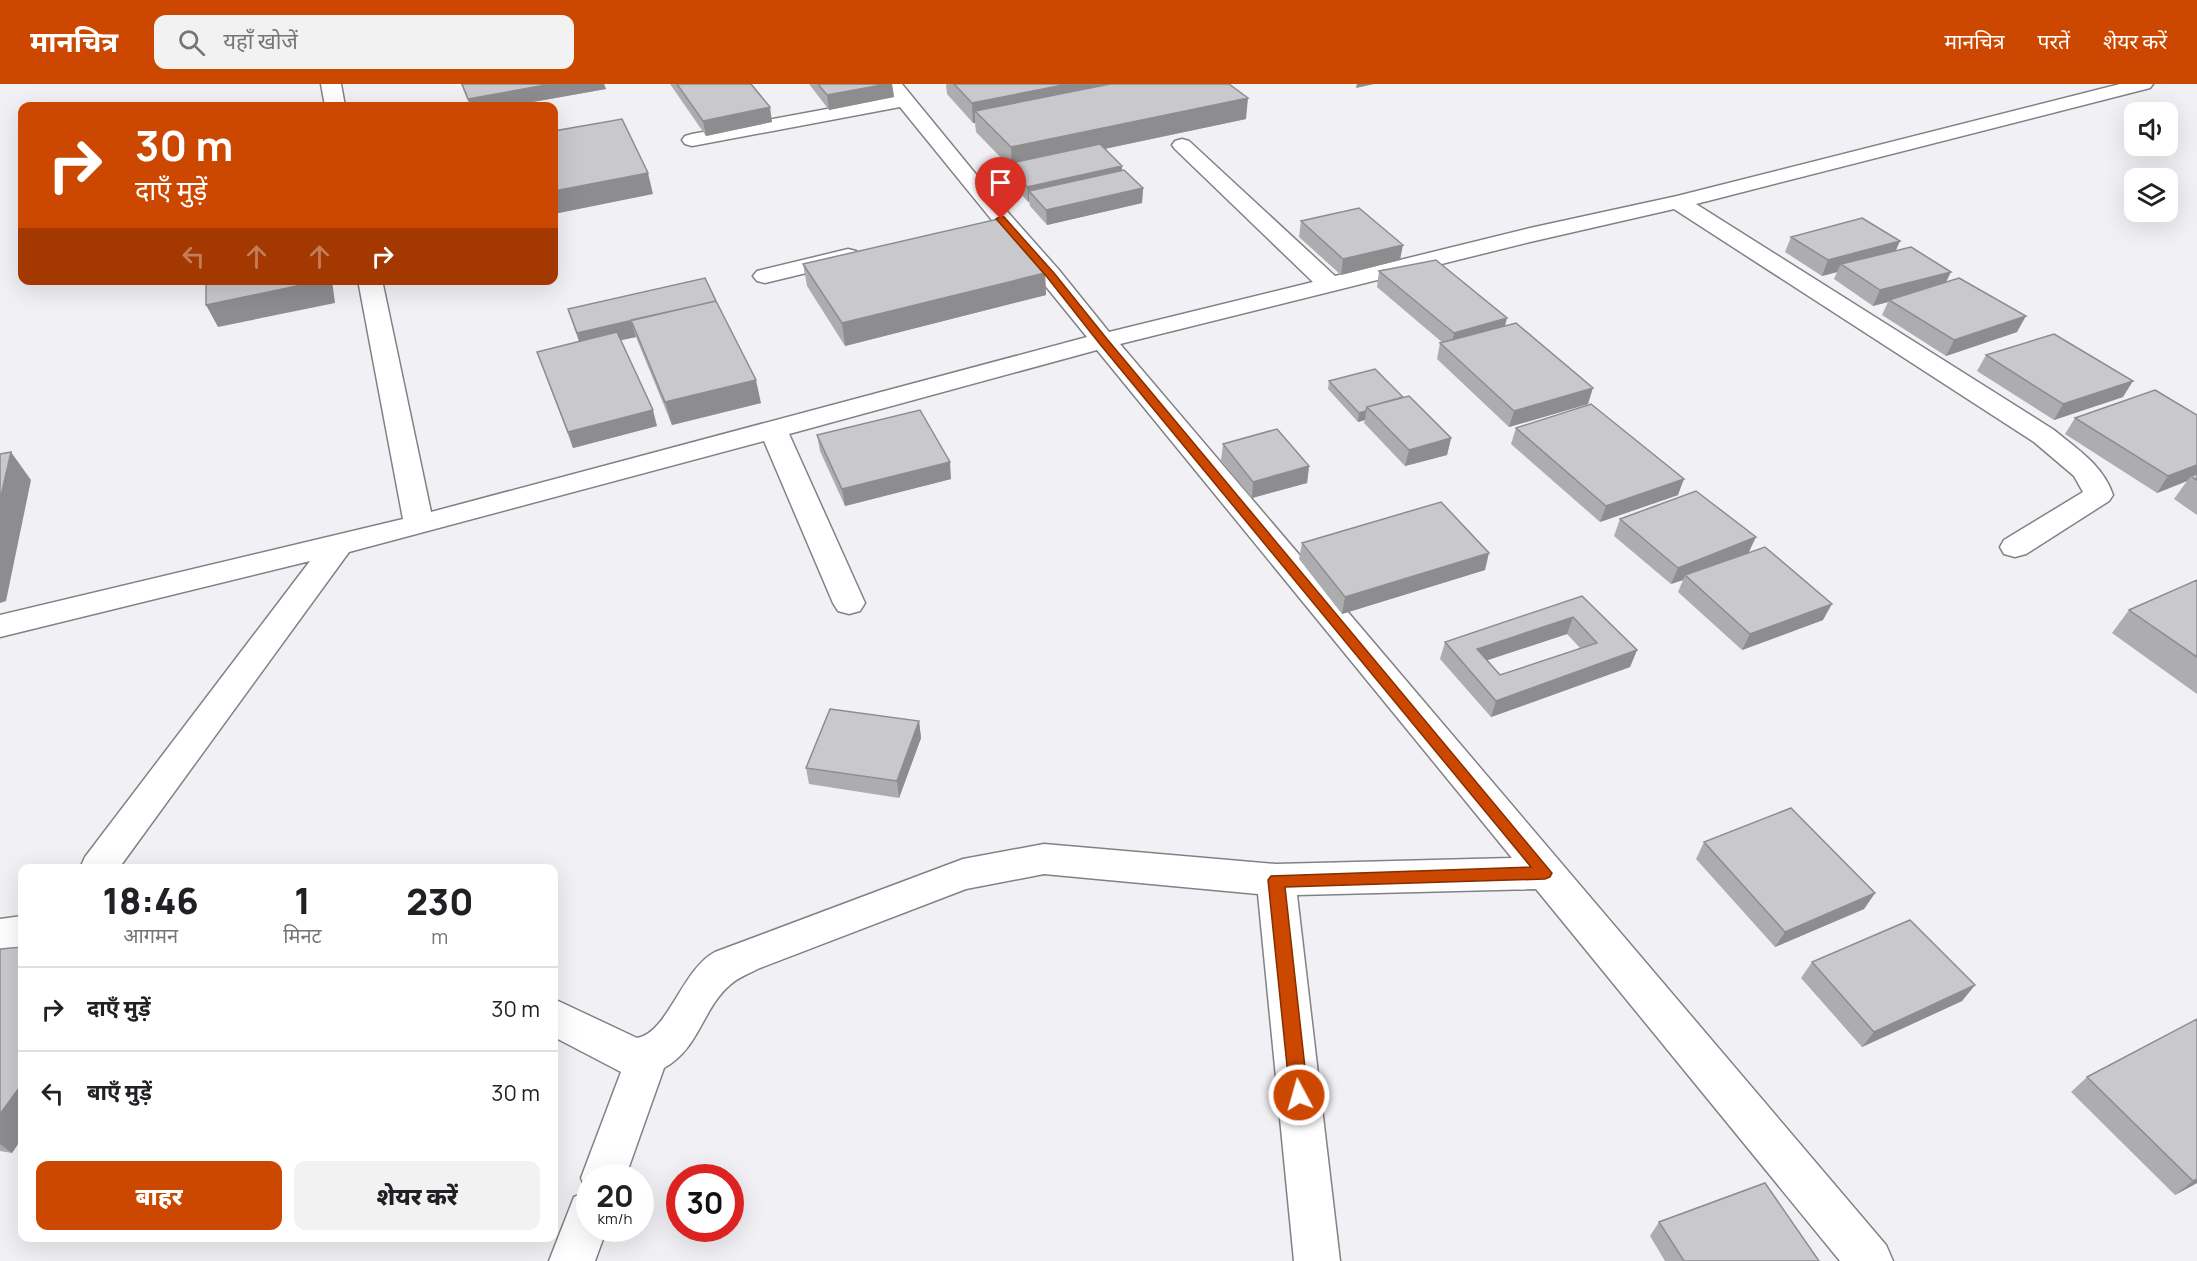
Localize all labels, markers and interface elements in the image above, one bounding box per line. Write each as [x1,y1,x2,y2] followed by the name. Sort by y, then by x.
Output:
[154,15,574,69] search box
[30,22,118,60] text: मानचित्र
[175,26,208,59] icon: search
[223,26,298,56] text: यहाँ खोजें
[1945,27,2005,55] text: मानचित्र
[2038,27,2070,55] text: परतें
[2103,27,2167,55] text: शेयर करें
[2124,102,2178,222] map controls
[2124,102,2178,156] button: sound
[135,116,233,174] text: 30 m
[36,126,114,204] icon: right
[975,157,1026,219] pin
[984,166,1017,199] icon: arrive
[2124,168,2178,222] button: layers
[135,171,207,208] text: दाएँ मुड़ें
[177,240,210,273] icon: left
[240,240,273,273] icon: ahead
[303,240,336,273] icon: ahead
[366,240,399,273] icon: right
[103,876,199,925] text: 18:46
[294,876,311,925] text: 1
[406,877,473,926] text: 230
[123,922,178,949] text: आगमन
[283,922,322,949] text: मिनट
[431,923,448,950] text: m
[36,993,69,1026] icon: right
[87,993,150,1023] text: दाएँ मुड़ें
[491,994,540,1024] text: 30 m
[1267,1063,1331,1127] position arrow
[36,1077,69,1110] icon: left
[87,1077,152,1107] text: बाएँ मुड़ें
[491,1078,540,1108] text: 30 m
[36,1161,282,1230] button: बाहर
[294,1161,540,1230] button: शेयर करें
[666,1164,744,1242] speed limit sign: 30
[596,1175,634,1216] text: 20
[598,1208,632,1229] text: km/h

